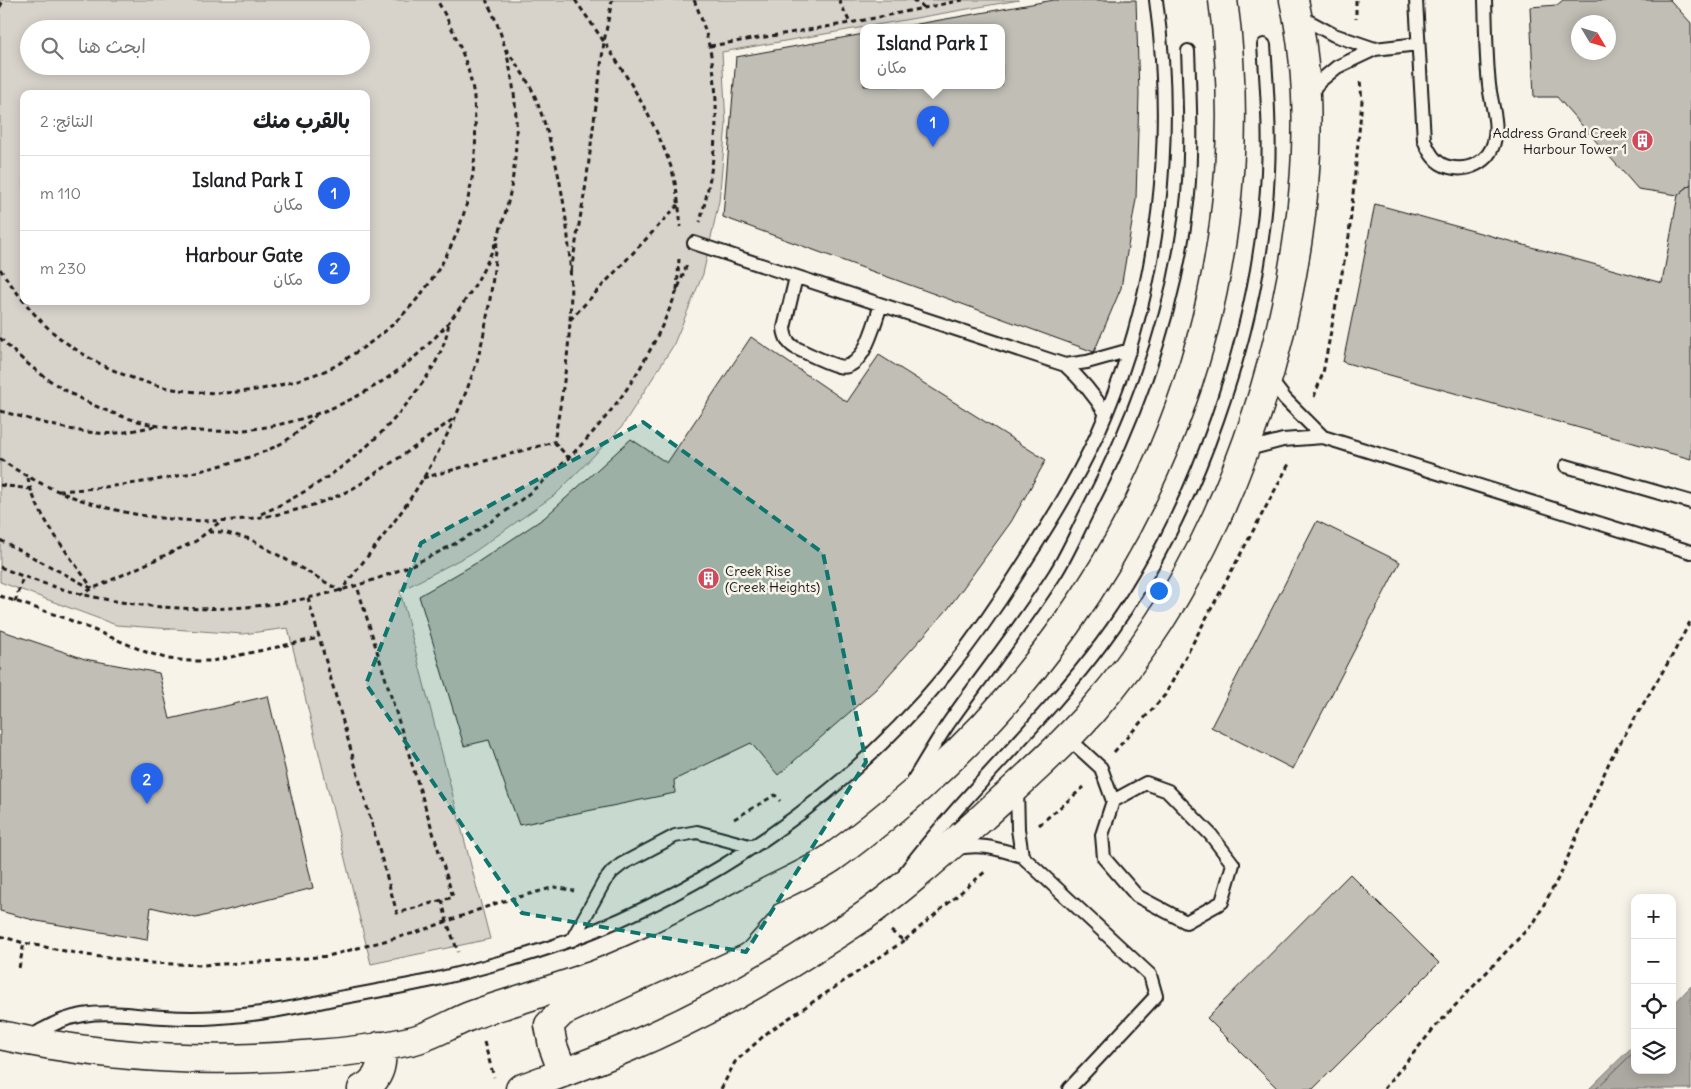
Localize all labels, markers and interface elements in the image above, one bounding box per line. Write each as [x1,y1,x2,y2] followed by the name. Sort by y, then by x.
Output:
[1571,15,1616,60] north arrow
[20,20,370,75] search box
[860,24,1005,89] popup
[877,31,988,55] text: Island Park I
[38,34,66,62] icon: search
[78,34,146,58] text: ابحث هنا
[877,57,907,77] text: مكان
[917,106,949,147] pin: 1
[253,107,350,134] text: بالقرب منك
[40,111,93,131] text: النتائج: 2
[1493,124,1627,158] place label: Address Grand Creek Harbour Tower 1
[1631,129,1655,153] building icon: Address Grand Creek Harbour Tower 1
[192,168,303,192] text: Island Park I
[40,183,81,203] text: 110 m
[331,183,337,203] text: 1
[273,194,303,214] text: مكان
[185,243,303,267] text: Harbour Gate
[40,258,86,278] text: 230 m
[330,258,338,278] text: 2
[273,269,303,289] text: مكان
[725,562,820,596] place label: Creek Rise (Creek Heights)
[697,567,721,591] building icon: Creek Rise (Creek Heights)
[1146,578,1172,604] your location
[131,763,163,804] pin: 2
[1631,894,1676,1074] map controls
[1631,894,1676,939] button: +
[1631,939,1676,984] button: −
[1631,984,1676,1029] button: locate
[1631,1029,1676,1074] button: layers

